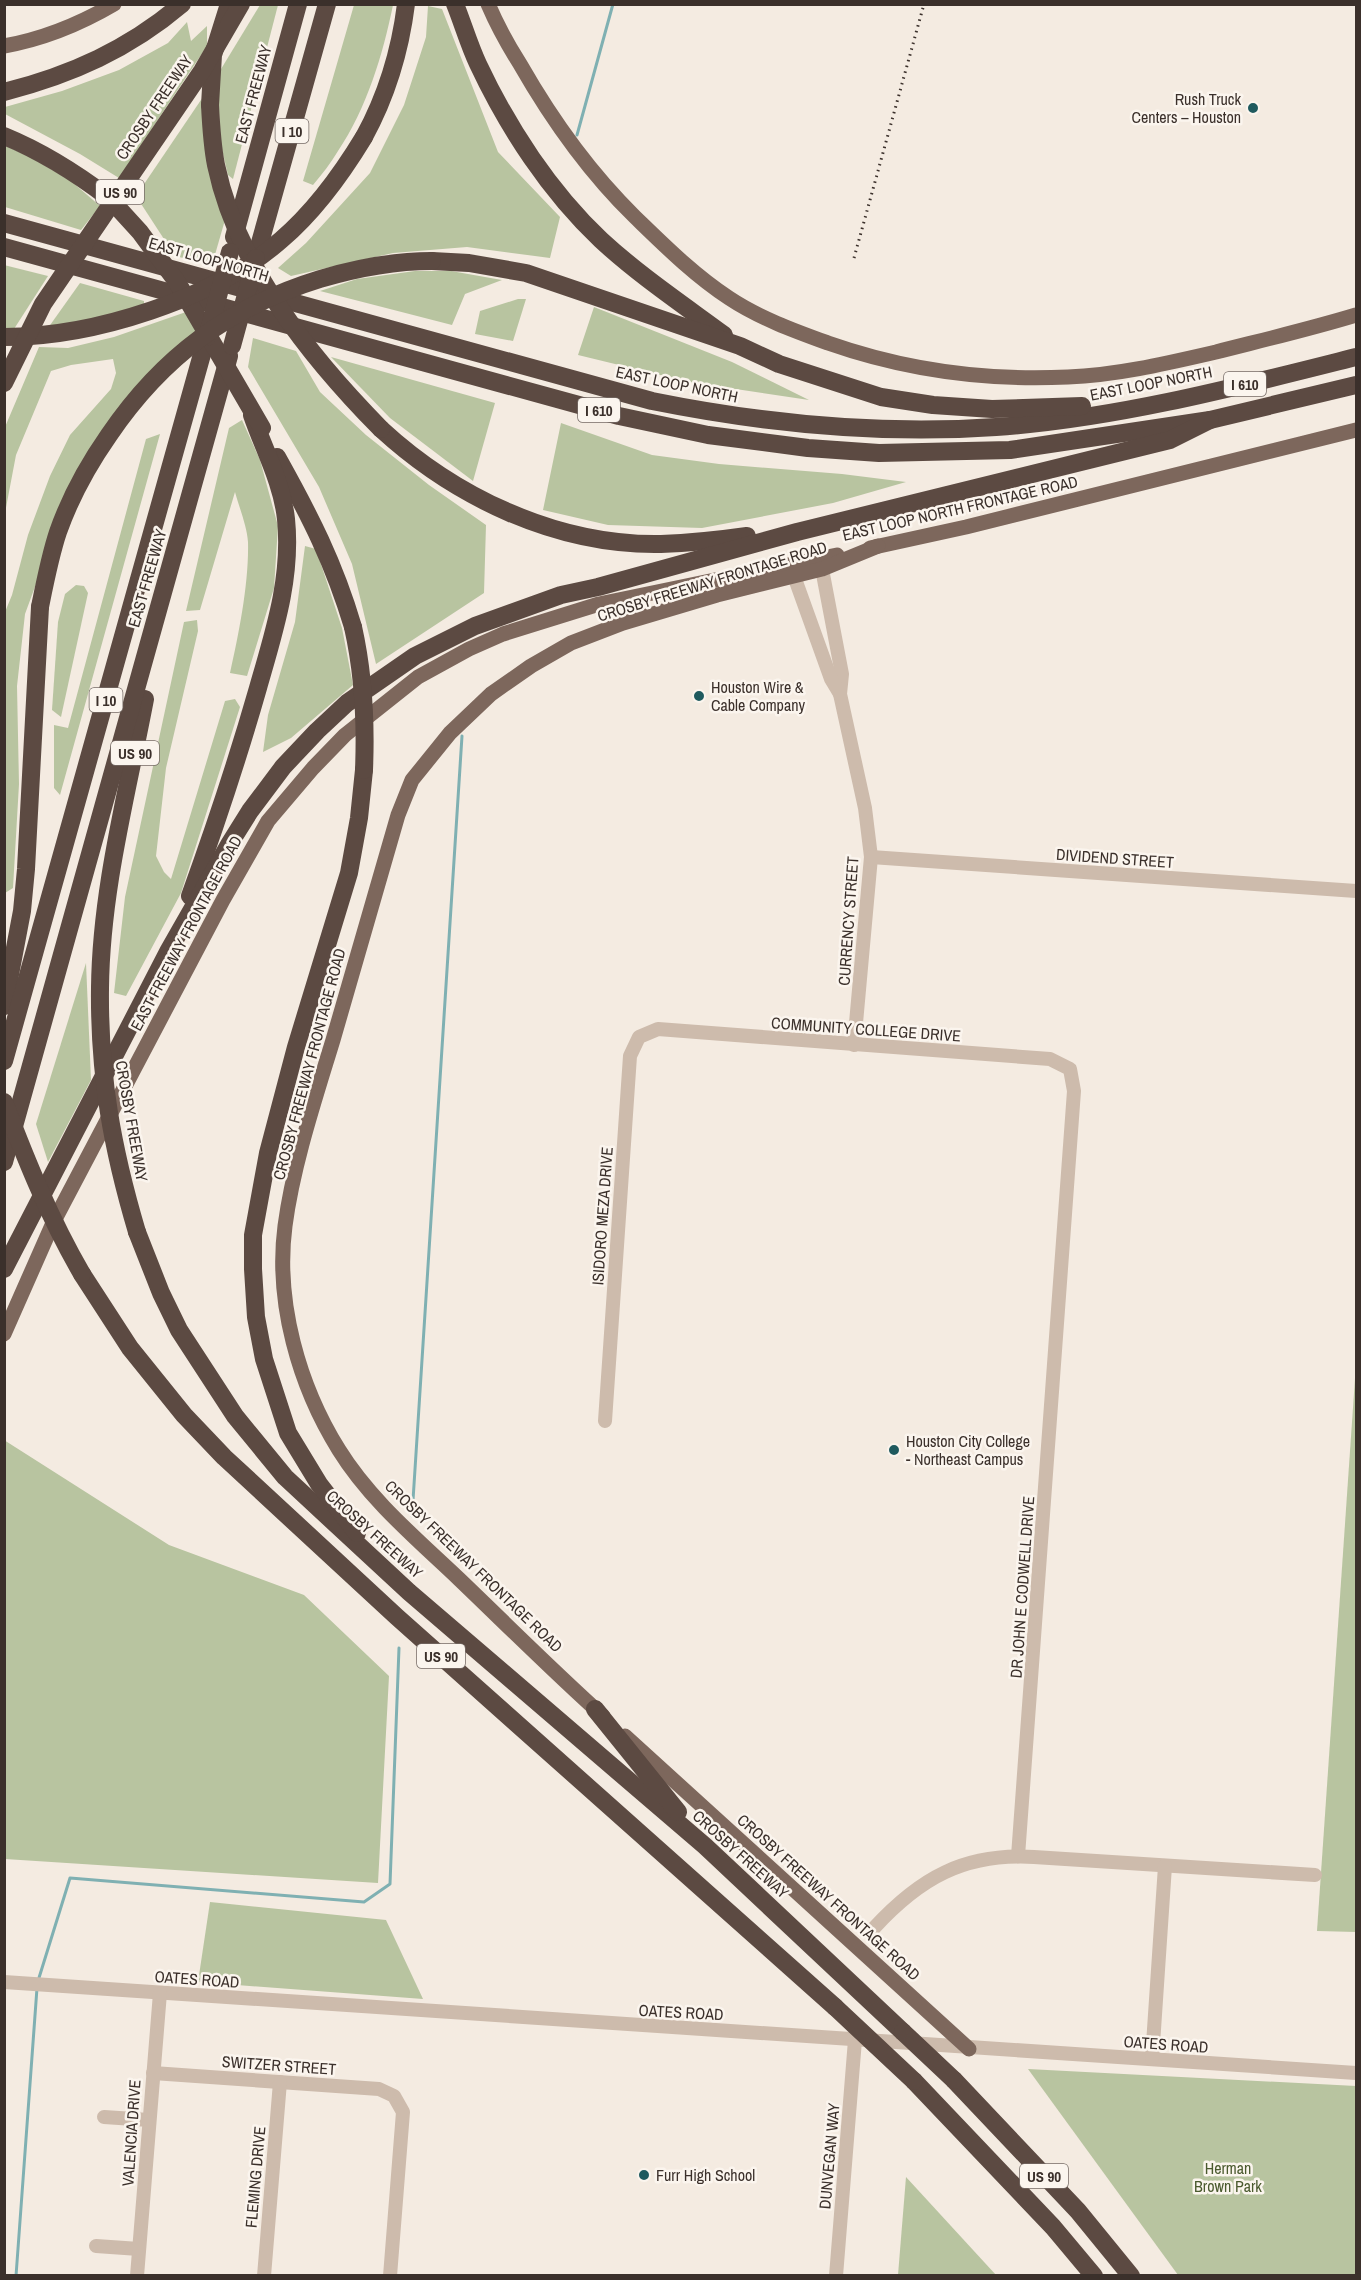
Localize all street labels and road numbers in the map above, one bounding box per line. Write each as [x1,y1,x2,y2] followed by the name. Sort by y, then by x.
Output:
[229,42,277,146] street label: EAST FREEWAY
[111,50,197,164] street label: CROSBY FREEWAY
[276,119,308,143] road number: I 10
[96,180,144,204] road number: US 90
[146,231,272,287] street label: EAST LOOP NORTH
[614,360,740,408] street label: EAST LOOP NORTH
[1088,360,1214,406] street label: EAST LOOP NORTH
[1224,372,1266,396] road number: I 610
[578,398,620,422] road number: I 610
[840,470,1080,546] street label: EAST LOOP NORTH FRONTAGE ROAD
[122,526,172,630] street label: EAST FREEWAY
[594,536,830,626] street label: CROSBY FREEWAY FRONTAGE ROAD
[90,688,122,712] road number: I 10
[111,741,159,765] road number: US 90
[125,832,247,1034] street label: EAST FREEWAY FRONTAGE ROAD
[1055,843,1175,873] street label: DIVIDEND STREET
[833,856,863,986] street label: CURRENCY STREET
[267,946,351,1182] street label: CROSBY FREEWAY FRONTAGE ROAD
[770,1011,962,1047] street label: COMMUNITY COLLEGE DRIVE
[111,1059,153,1183] street label: CROSBY FREEWAY
[586,1146,618,1286] street label: ISIDORO MEZA DRIVE
[380,1475,568,1657] street label: CROSBY FREEWAY FRONTAGE ROAD
[322,1485,428,1583] street label: CROSBY FREEWAY
[1005,1495,1039,1679] street label: DR JOHN E CODWELL DRIVE
[417,1644,465,1668] road number: US 90
[688,1805,794,1903] street label: CROSBY FREEWAY
[733,1809,925,1985] street label: CROSBY FREEWAY FRONTAGE ROAD
[154,1965,240,1993] street label: OATES ROAD
[638,1999,724,2025] street label: OATES ROAD
[1123,2030,1209,2058] street label: OATES ROAD
[221,2050,337,2080] street label: SWITZER STREET
[116,2079,146,2187] street label: VALENCIA DRIVE
[813,2102,845,2210] street label: DUNVEGAN WAY
[240,2125,270,2229] street label: FLEMING DRIVE
[1020,2164,1068,2188] road number: US 90

